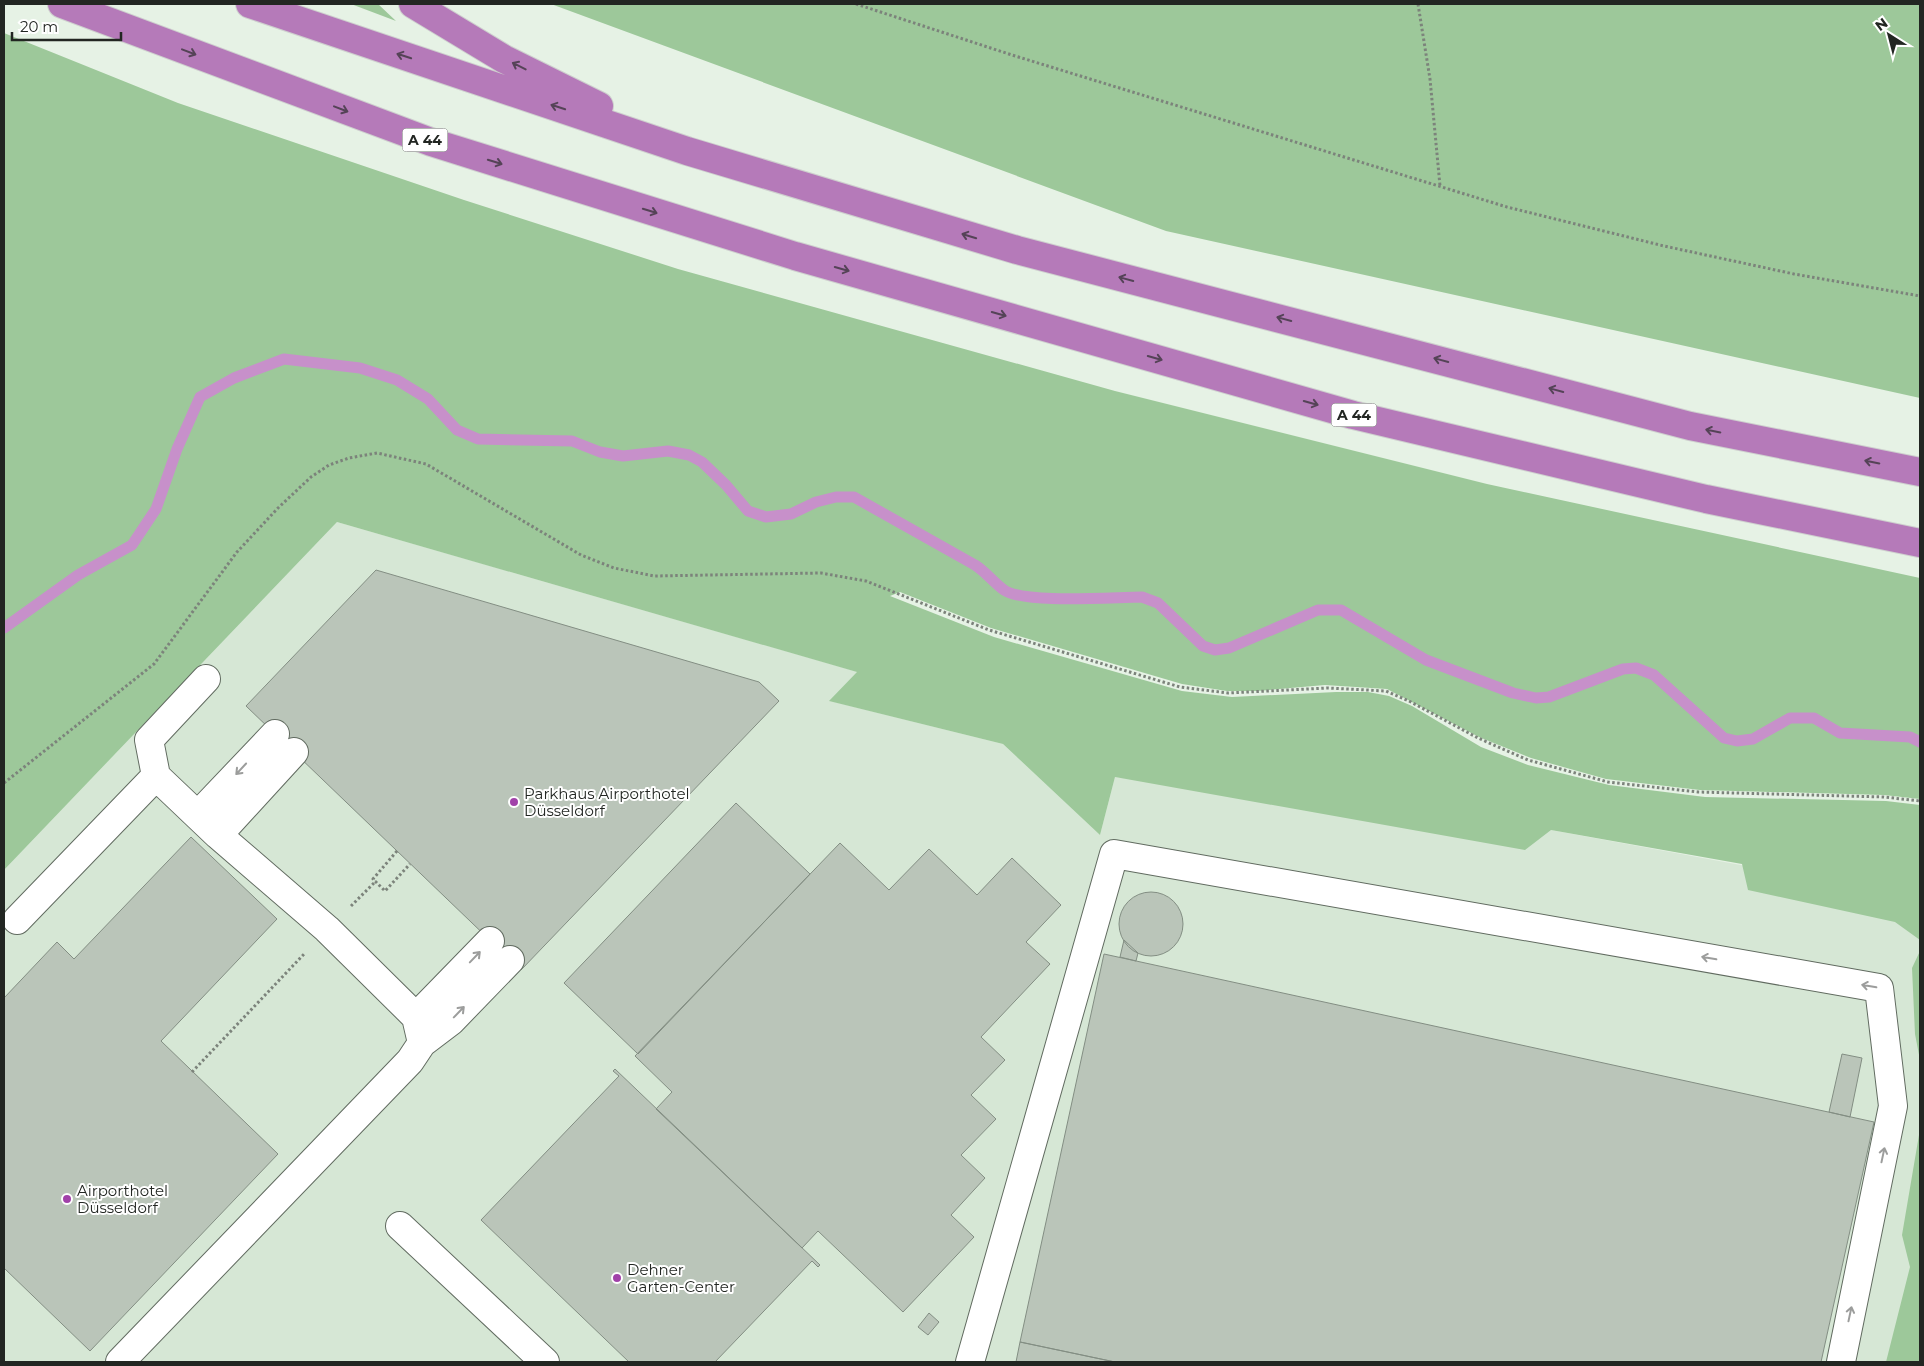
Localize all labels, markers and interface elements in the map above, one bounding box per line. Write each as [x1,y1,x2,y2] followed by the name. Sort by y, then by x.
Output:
[12,10,121,42] scale bar
[1864,10,1914,60] north arrow
[1871,14,1891,35] text: N
[20,17,58,36] text: 20 m
[181,48,196,57] one-way arrow
[397,51,412,60] one-way arrow
[512,61,527,70] one-way arrow
[550,102,566,112] one-way arrow
[333,105,348,114] one-way arrow
[402,128,448,152] road number: A 44
[486,158,502,168] one-way arrow
[641,206,657,216] one-way arrow
[962,231,978,241] one-way arrow
[834,265,850,275] one-way arrow
[1119,274,1135,283] one-way arrow
[990,310,1006,319] one-way arrow
[1276,314,1292,324] one-way arrow
[1147,354,1163,364] one-way arrow
[1433,355,1449,364] one-way arrow
[1548,385,1564,395] one-way arrow
[1303,399,1319,408] one-way arrow
[1332,404,1376,426] road number: A 44
[1706,425,1722,435] one-way arrow
[1865,457,1881,467] one-way arrow
[235,763,247,776] one-way arrow
[524,784,690,820] place label: Parkhaus Airporthotel Düsseldorf
[508,796,520,808] marker: Parkhaus Airporthotel Düsseldorf
[469,951,481,963] one-way arrow
[1701,953,1717,963] one-way arrow
[1861,981,1877,991] one-way arrow
[453,1006,465,1019] one-way arrow
[1879,1148,1888,1164] one-way arrow
[77,1181,168,1217] place label: Airporthotel Düsseldorf
[61,1193,73,1205] marker: Airporthotel Düsseldorf
[627,1260,735,1296] place label: Dehner Garten-Center
[611,1272,623,1284] marker: Dehner Garten-Center
[1846,1307,1856,1323] one-way arrow

